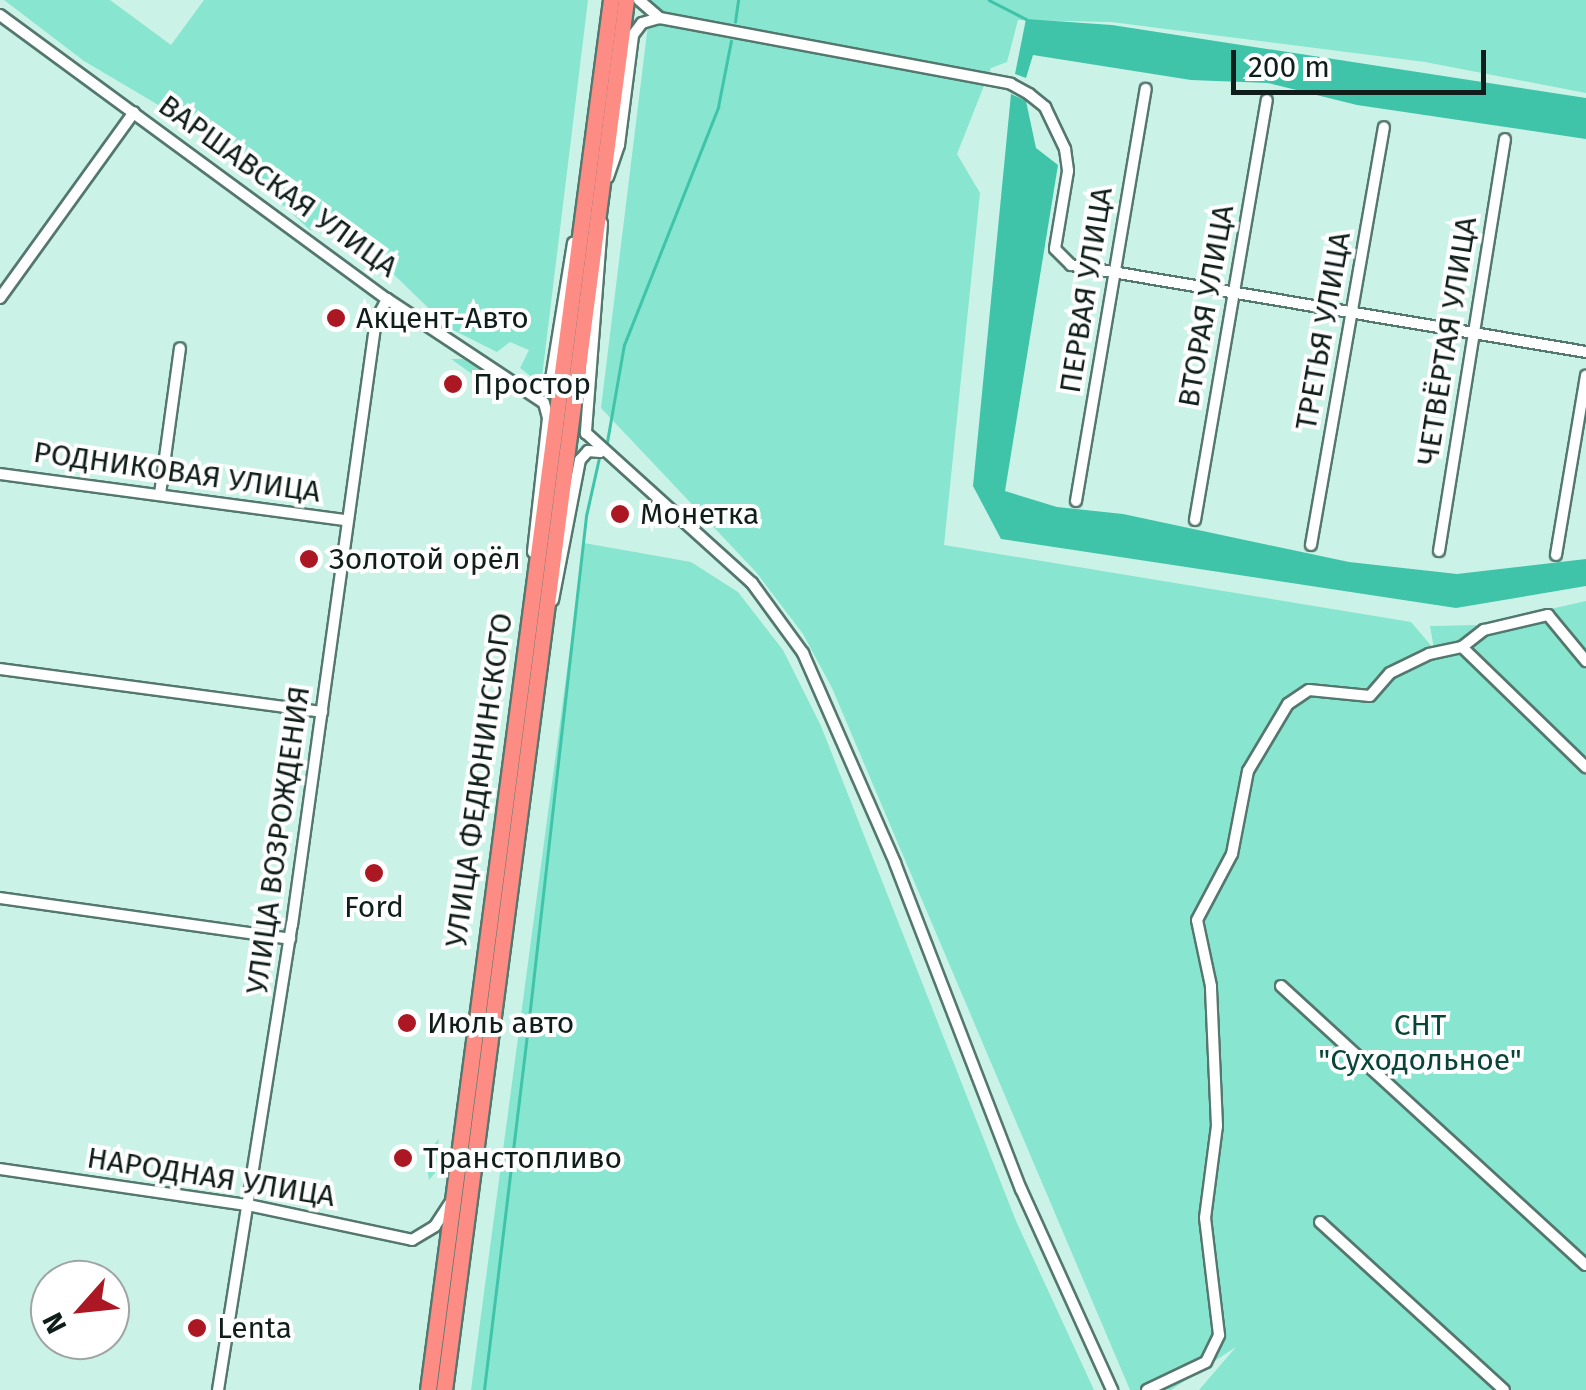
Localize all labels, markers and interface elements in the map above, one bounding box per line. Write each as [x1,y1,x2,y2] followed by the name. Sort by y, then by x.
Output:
[1236,30,1491,92] scale bar
[1248,49,1330,85] text: 200 m
[151,87,405,285] street label: ВАРШАВСКАЯ УЛИЦА
[1052,184,1120,396] street label: ПЕРВАЯ УЛИЦА
[1170,202,1242,410] street label: ВТОРАЯ УЛИЦА
[1410,214,1484,468] street label: ЧЕТВЁРТАЯ УЛИЦА
[1288,229,1358,433] street label: ТРЕТЬЯ УЛИЦА
[356,300,529,336] place label: Акцент-Авто
[325,307,347,329] marker: Акцент-Авто
[473,366,591,402] place label: Простор
[442,373,464,395] marker: Простор
[31,434,323,510] street label: РОДНИКОВАЯ УЛИЦА
[640,496,759,532] place label: Монетка
[609,503,631,525] marker: Монетка
[329,541,521,577] place label: Золотой орёл
[298,548,320,570] marker: Золотой орёл
[438,611,520,949] street label: УЛИЦА ФЕДЮНИНСКОГО
[239,684,317,996] street label: УЛИЦА ВОЗРОЖДЕНИЯ
[363,862,385,884] marker: Ford
[344,889,404,925] place label: Ford
[427,1005,574,1041] place label: Июль авто
[1318,1007,1522,1078] park label: СНТ "Суходольное"
[396,1012,418,1034] marker: Июль авто
[85,1140,337,1214] street label: НАРОДНАЯ УЛИЦА
[423,1140,622,1176] place label: Транстопливо
[392,1147,414,1169] marker: Транстопливо
[30,1260,130,1360] north arrow
[36,1307,74,1339] text: N
[217,1310,292,1346] place label: Lenta
[186,1317,208,1339] marker: Lenta

